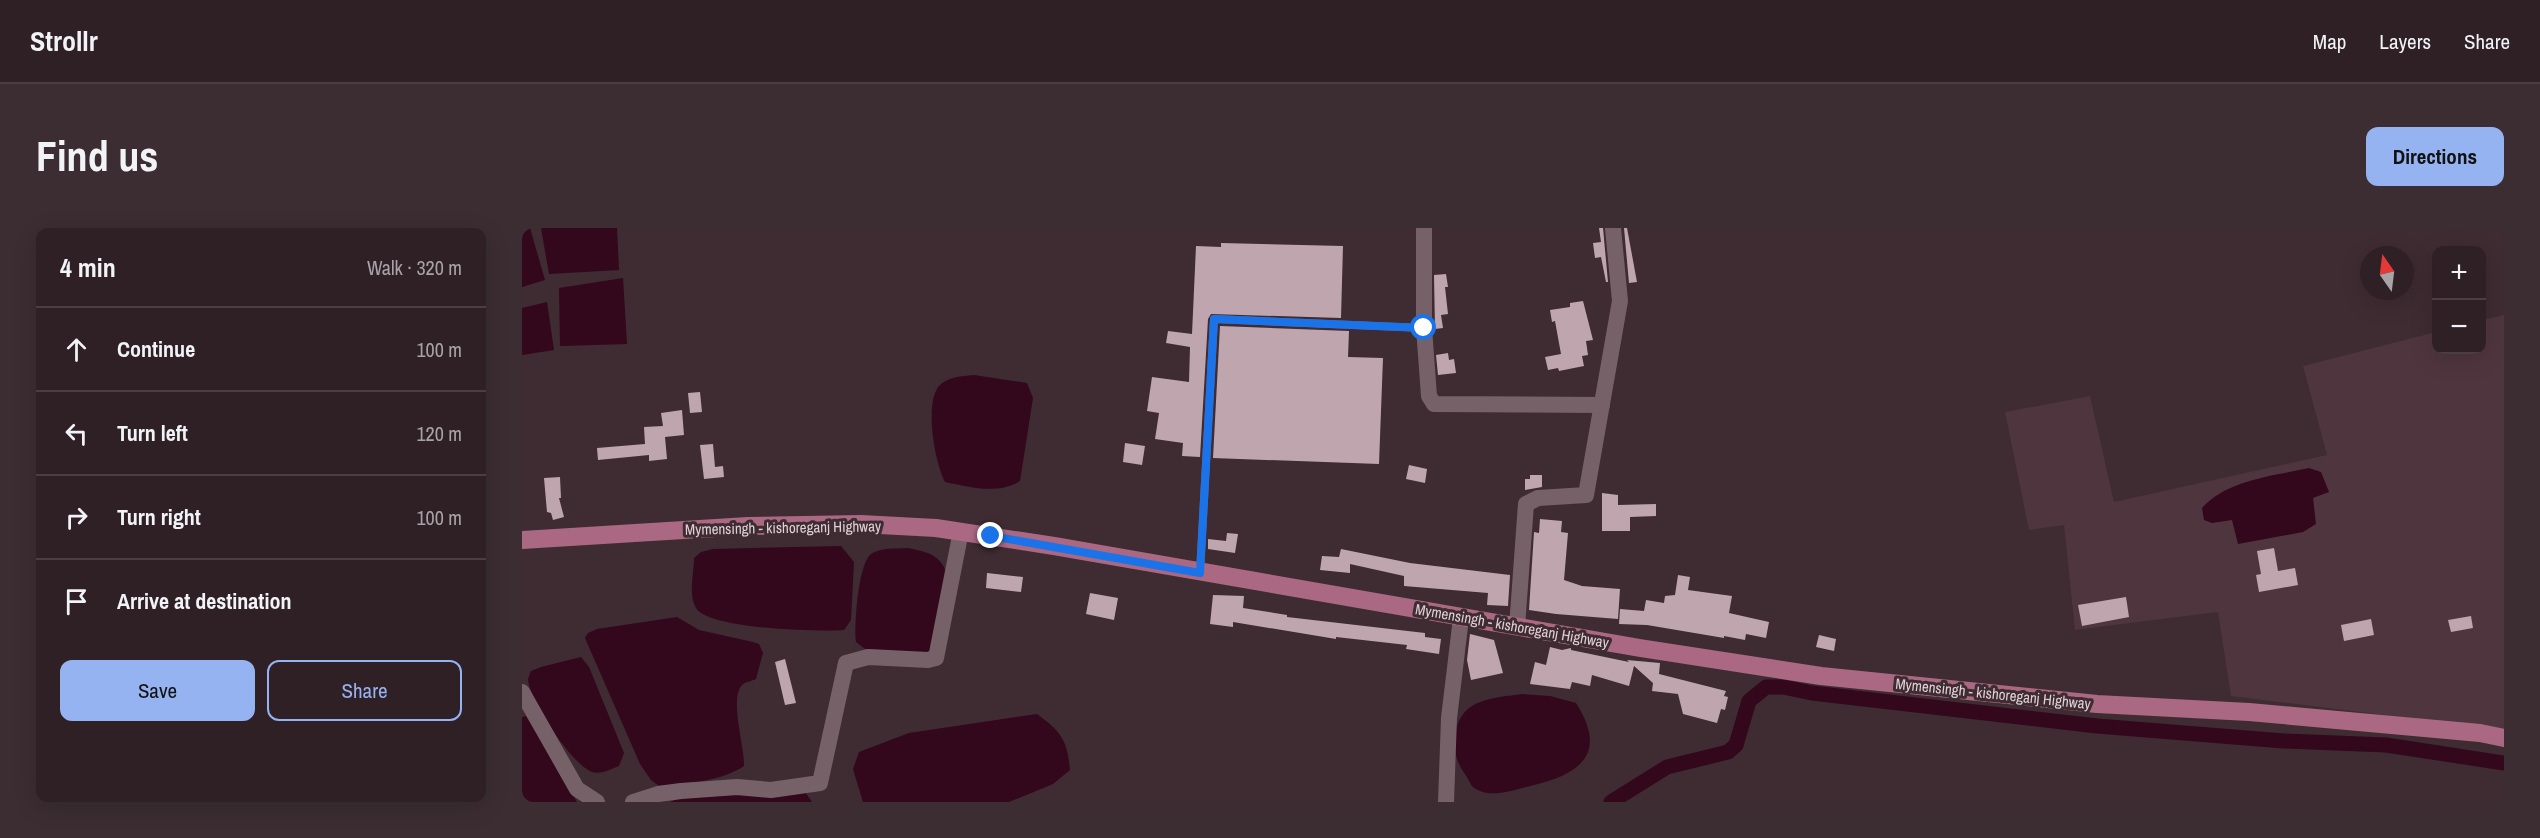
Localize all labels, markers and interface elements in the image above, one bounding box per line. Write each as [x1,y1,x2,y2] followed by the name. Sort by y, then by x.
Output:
[30,22,98,60] text: Strollr
[2313,27,2346,56] text: Map
[2379,27,2431,56] text: Layers
[2464,27,2510,56] text: Share
[2366,127,2504,186] button: Directions
[36,128,158,184] text: Find us
[2360,246,2414,300] north arrow
[2432,246,2486,354] map controls
[2432,246,2486,300] button: +
[60,250,116,285] text: 4 min
[367,254,462,281] text: Walk · 320 m
[2432,300,2486,354] button: −
[1410,314,1436,340] route start
[60,333,93,366] icon: ahead
[117,334,195,364] text: Continue
[416,336,462,363] text: 100 m
[60,417,93,450] icon: left
[117,418,188,448] text: Turn left
[416,420,462,447] text: 120 m
[60,501,93,534] icon: right
[117,502,201,532] text: Turn right
[416,504,462,531] text: 100 m
[685,515,882,540] street label: Mymensingh - kishoreganj Highway
[977,522,1003,548] route end
[60,585,93,618] icon: arrive
[117,586,291,616] text: Arrive at destination
[1414,598,1611,653] street label: Mymensingh - kishoreganj Highway
[60,660,255,721] button: Save
[267,660,462,721] button: Share
[1894,673,2093,714] street label: Mymensingh - kishoreganj Highway

